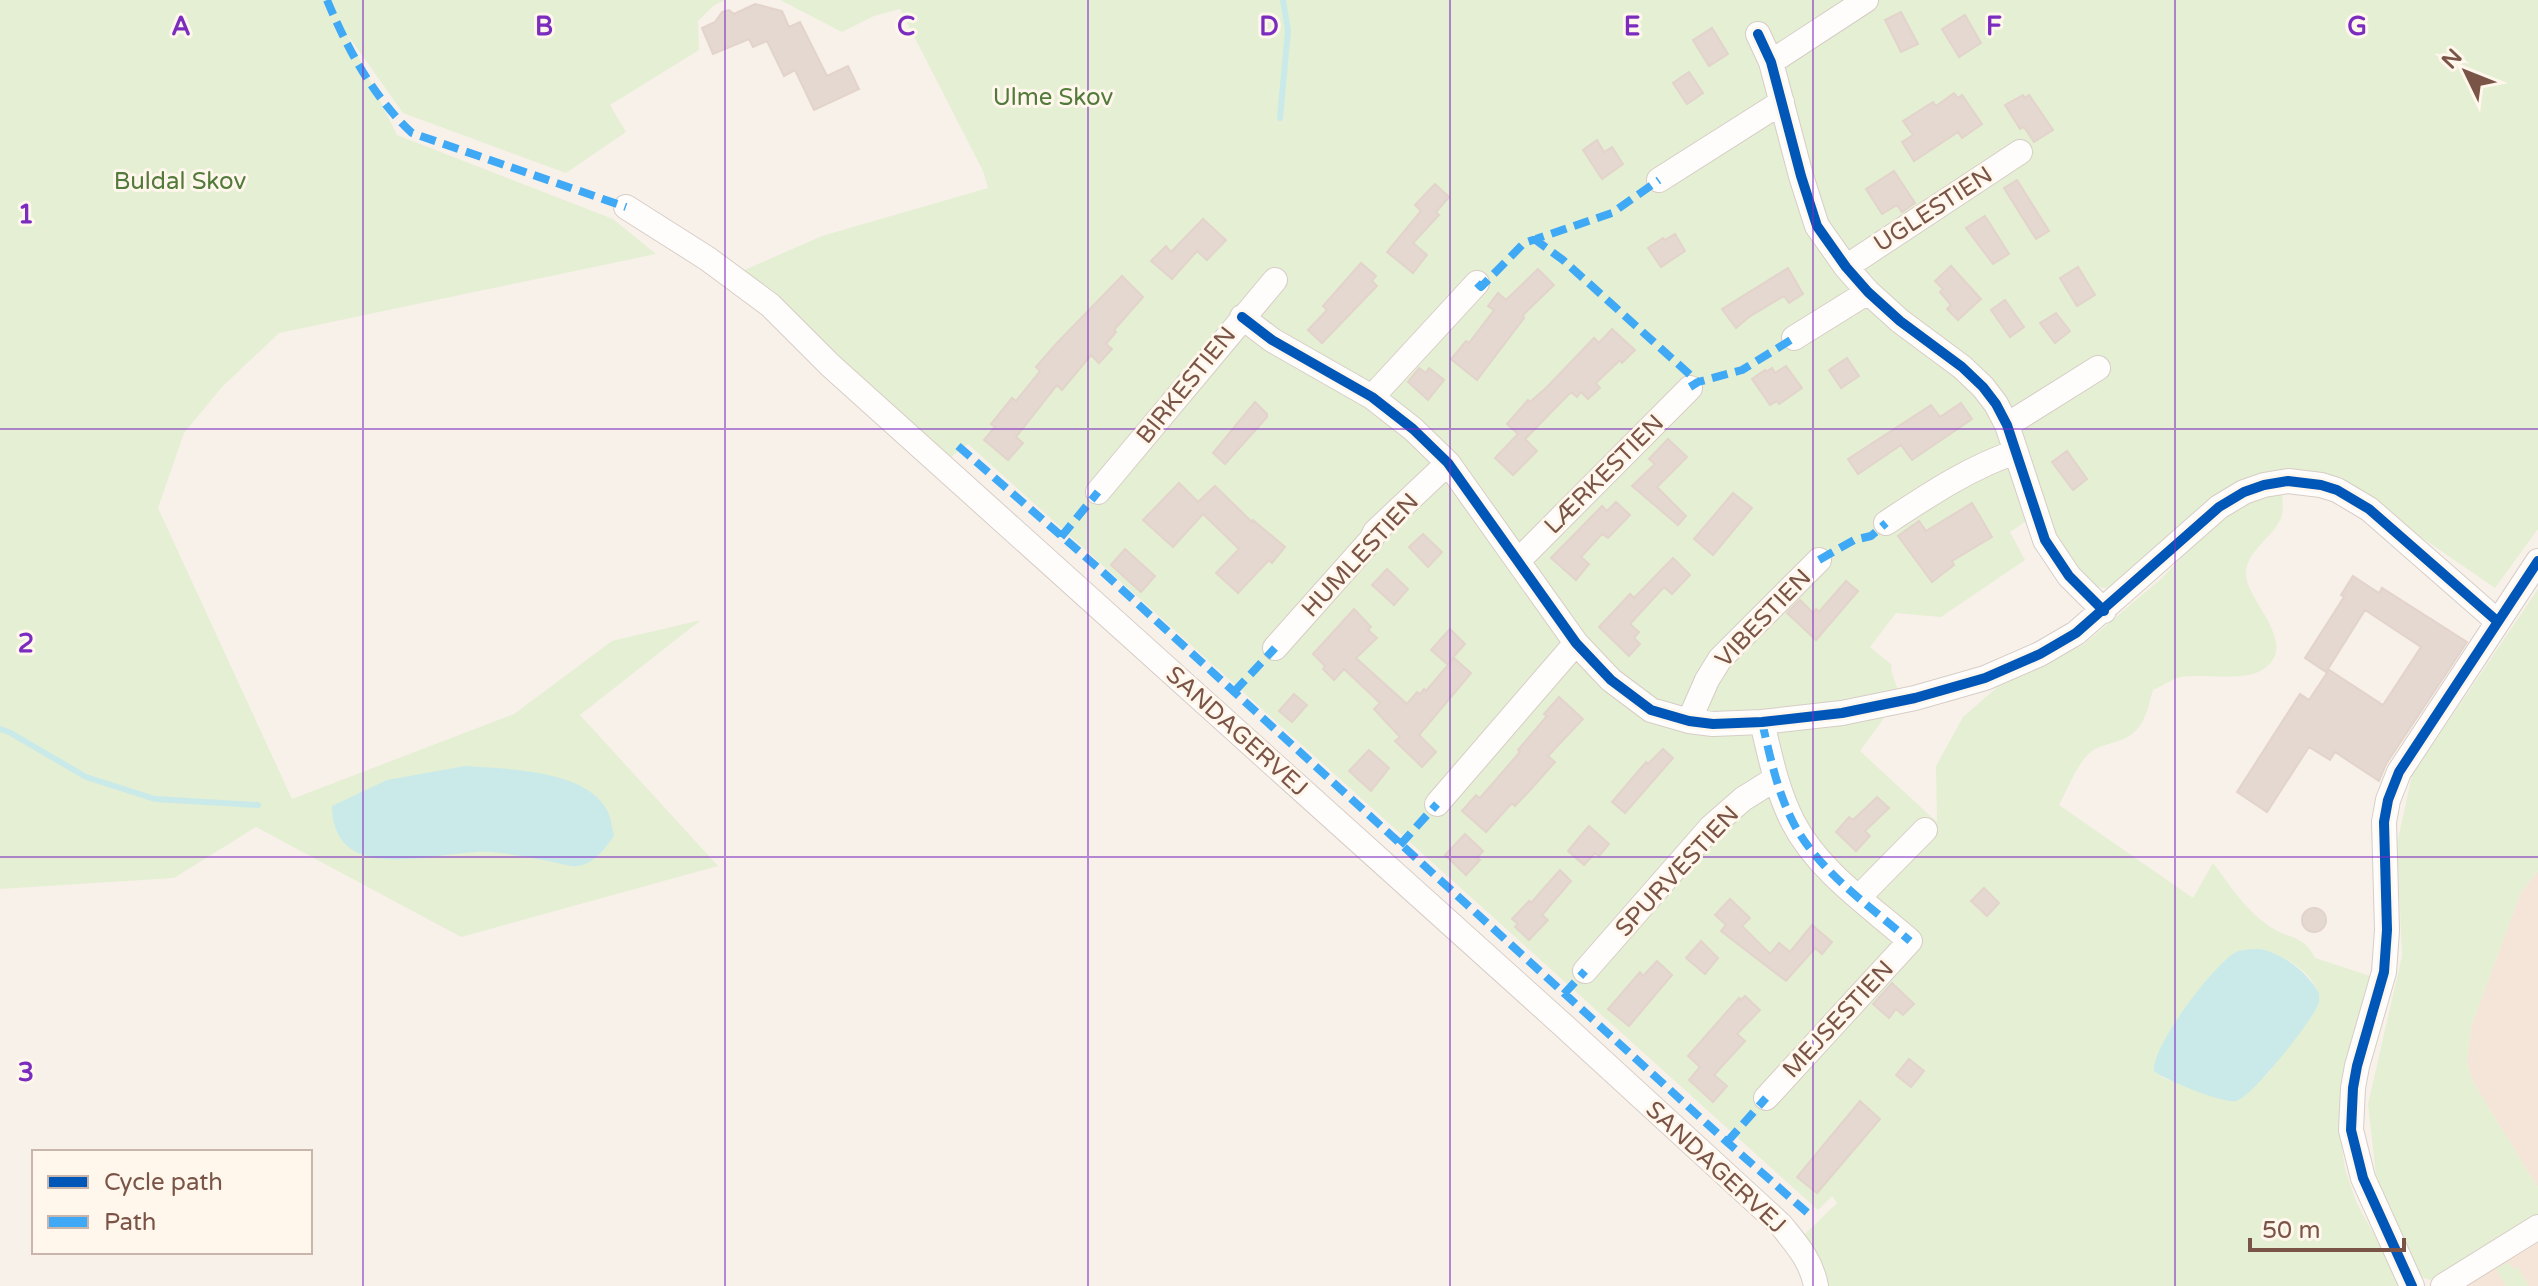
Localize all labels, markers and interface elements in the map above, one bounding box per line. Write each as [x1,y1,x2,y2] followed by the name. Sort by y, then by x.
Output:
[171,11,191,42] text: A
[535,11,553,42] text: B
[897,11,915,42] text: C
[1259,11,1279,42] text: D
[1624,11,1640,42] text: E
[1986,11,2002,42] text: F
[2347,11,2367,42] text: G
[2426,32,2506,112] north arrow
[2437,44,2468,74] text: N
[993,83,1113,112] park label: Ulme Skov
[1869,160,1998,258] street label: UGLESTIEN
[114,167,247,196] park label: Buldal Skov
[18,199,34,230] text: 1
[1130,321,1242,450] street label: BIRKESTIEN
[1539,409,1670,540] street label: LÆRKESTIEN
[1296,487,1425,623] street label: HUMLESTIEN
[1709,563,1817,674] street label: VIBESTIEN
[18,628,34,659] text: 2
[1160,660,1314,803] street label: SANDAGERVEJ
[1609,800,1745,943] street label: SPURVESTIEN
[1777,955,1900,1084] street label: MEJSESTIEN
[18,1057,34,1088] text: 3
[1640,1095,1792,1240] street label: SANDAGERVEJ
[32,1150,312,1254] legend
[104,1168,223,1197] text: Cycle path
[2250,1202,2404,1252] scale bar
[104,1208,157,1237] text: Path
[2262,1216,2320,1245] text: 50 m

